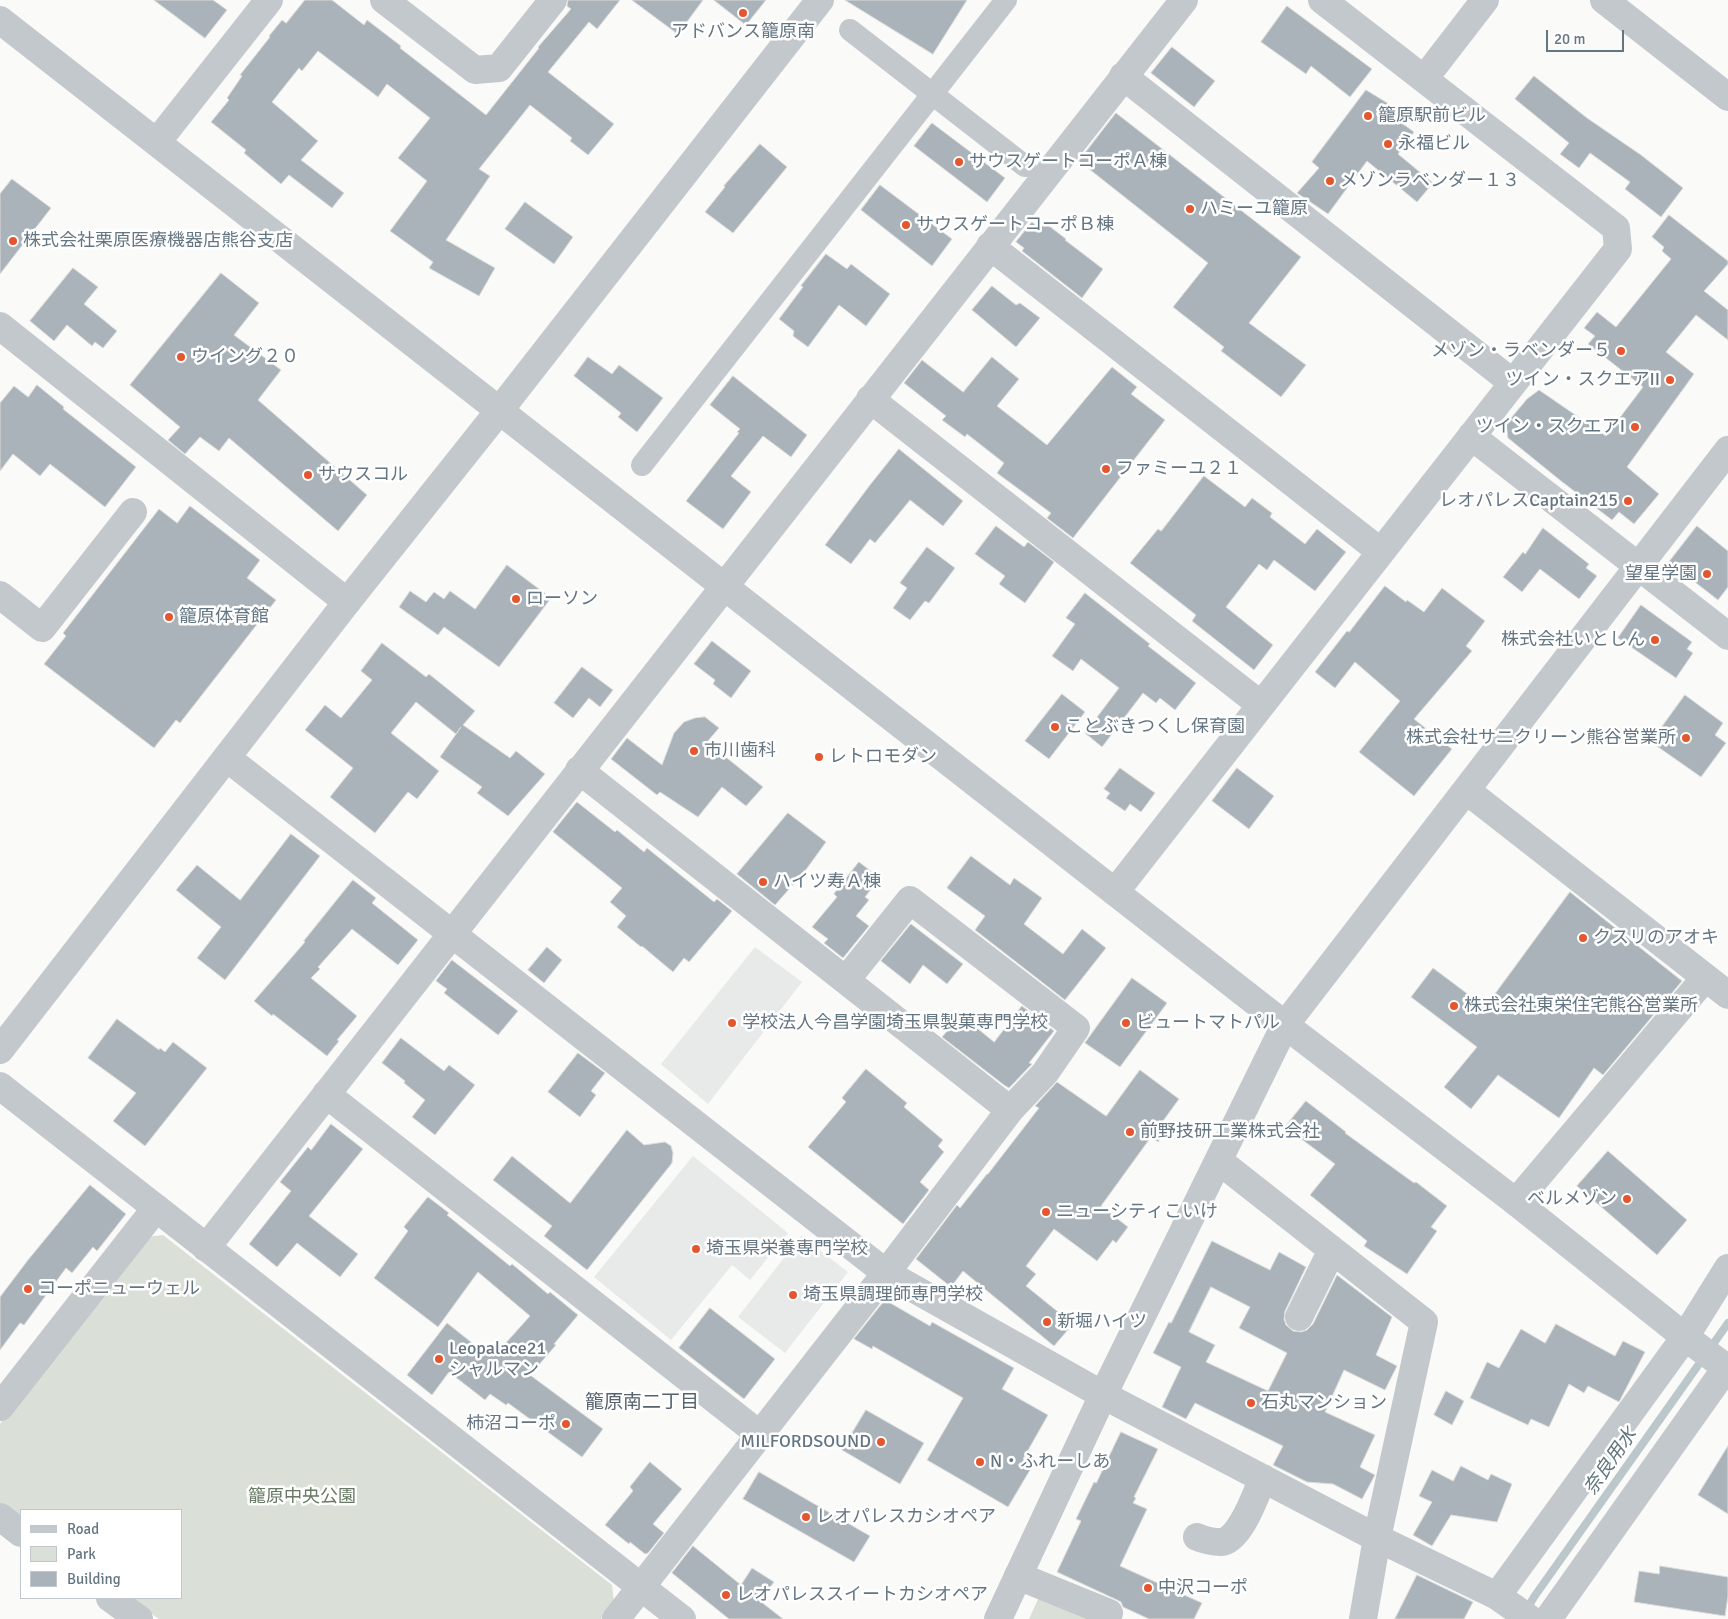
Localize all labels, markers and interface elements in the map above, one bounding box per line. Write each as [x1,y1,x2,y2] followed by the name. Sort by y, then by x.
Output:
[737,7,749,19] marker: アドバンス籠原南
[1548,20,1626,52] scale bar
[671,21,815,43] place label: アドバンス籠原南
[1554,30,1585,48] text: 20 m
[1378,105,1486,127] place label: 籠原駅前ビル
[1362,110,1374,122] marker: 籠原駅前ビル
[1398,133,1470,155] place label: 永福ビル
[1382,138,1394,150] marker: 永福ビル
[969,151,1167,173] place label: サウスゲートコーポＡ棟
[953,156,965,168] marker: サウスゲートコーポＡ棟
[1340,170,1520,192] place label: メゾンラベンダー１３
[1324,175,1336,187] marker: メゾンラベンダー１３
[1200,198,1308,220] place label: ハミーユ籠原
[1184,203,1196,215] marker: ハミーユ籠原
[916,214,1114,236] place label: サウスゲートコーポＢ棟
[900,219,912,231] marker: サウスゲートコーポＢ棟
[23,230,293,252] place label: 株式会社栗原医療機器店熊谷支店
[7,235,19,247] marker: 株式会社栗原医療機器店熊谷支店
[1431,340,1611,362] place label: メゾン・ラベンダー５
[1615,345,1627,357] marker: メゾン・ラベンダー５
[191,346,299,368] place label: ウイング２０
[175,351,187,363] marker: ウイング２０
[1505,369,1660,391] place label: ツイン・スクエアII
[1664,374,1676,386] marker: ツイン・スクエアII
[1476,416,1625,438] place label: ツイン・スクエアI
[1629,421,1641,433] marker: ツイン・スクエアI
[1116,458,1242,480] place label: ファミーユ２１
[1100,463,1112,475] marker: ファミーユ２１
[318,464,408,486] place label: サウスコル
[302,469,314,481] marker: サウスコル
[1439,490,1618,512] place label: レオパレスCaptain215
[1622,495,1634,507] marker: レオパレスCaptain215
[1625,563,1697,585] place label: 望星学園
[1701,568,1713,580] marker: 望星学園
[526,588,598,610] place label: ローソン
[510,593,522,605] marker: ローソン
[179,606,269,628] place label: 籠原体育館
[163,611,175,623] marker: 籠原体育館
[1501,629,1645,651] place label: 株式会社いとしん
[1649,634,1661,646] marker: 株式会社いとしん
[1065,716,1245,738] place label: ことぶきつくし保育園
[1049,721,1061,733] marker: ことぶきつくし保育園
[1406,727,1676,749] place label: 株式会社サニクリーン熊谷営業所
[1680,732,1692,744] marker: 株式会社サニクリーン熊谷営業所
[704,740,776,762] place label: 市川歯科
[688,745,700,757] marker: 市川歯科
[829,746,937,768] place label: レトロモダン
[813,751,825,763] marker: レトロモダン
[773,871,881,893] place label: ハイツ寿Ａ棟
[757,876,769,888] marker: ハイツ寿Ａ棟
[1593,927,1719,949] place label: クスリのアオキ
[1577,932,1589,944] marker: クスリのアオキ
[1464,995,1698,1017] place label: 株式会社東栄住宅熊谷営業所
[1448,1000,1460,1012] marker: 株式会社東栄住宅熊谷営業所
[742,1012,1048,1034] place label: 学校法人今昌学園埼玉県製菓専門学校
[1136,1012,1280,1034] place label: ビュートマトパル
[726,1017,738,1029] marker: 学校法人今昌学園埼玉県製菓専門学校
[1120,1017,1132,1029] marker: ビュートマトパル
[1140,1121,1320,1143] place label: 前野技研工業株式会社
[1124,1126,1136,1138] marker: 前野技研工業株式会社
[1527,1188,1617,1210] place label: ベルメゾン
[1621,1193,1633,1205] marker: ベルメゾン
[1056,1201,1218,1223] place label: ニューシティこいけ
[1040,1206,1052,1218] marker: ニューシティこいけ
[706,1238,868,1260] place label: 埼玉県栄養専門学校
[690,1243,702,1255] marker: 埼玉県栄養専門学校
[38,1278,200,1300] place label: コーポニューウェル
[22,1283,34,1295] marker: コーポニューウェル
[803,1284,983,1306] place label: 埼玉県調理師専門学校
[787,1289,799,1301] marker: 埼玉県調理師専門学校
[1057,1311,1147,1333] place label: 新堀ハイツ
[1041,1316,1053,1328] marker: 新堀ハイツ
[449,1338,546,1380] place label: Leopalace21 シャルマン
[433,1353,445,1365] marker: Leopalace21 シャルマン
[585,1392,699,1414] district label: 籠原南二丁目
[1261,1392,1387,1414] place label: 石丸マンション
[1245,1397,1257,1409] marker: 石丸マンション
[466,1413,556,1435] place label: 柿沼コーポ
[560,1418,572,1430] marker: 柿沼コーポ
[1580,1424,1642,1500] water label: 奈良用水
[741,1431,871,1453] place label: MILFORDSOUND
[875,1436,887,1448] marker: MILFORDSOUND
[990,1451,1110,1473] place label: N・ふれーしあ
[974,1456,986,1468] marker: N・ふれーしあ
[248,1486,356,1508] park label: 籠原中央公園
[816,1506,996,1528] place label: レオパレスカシオペア
[20,1509,182,1599] legend
[800,1511,812,1523] marker: レオパレスカシオペア
[67,1520,99,1538] text: Road
[67,1545,96,1563] text: Park
[67,1570,121,1588] text: Building
[1158,1577,1248,1599] place label: 中沢コーポ
[1142,1582,1154,1594] marker: 中沢コーポ
[736,1584,988,1606] place label: レオパレススイートカシオペア
[720,1589,732,1601] marker: レオパレススイートカシオペア

